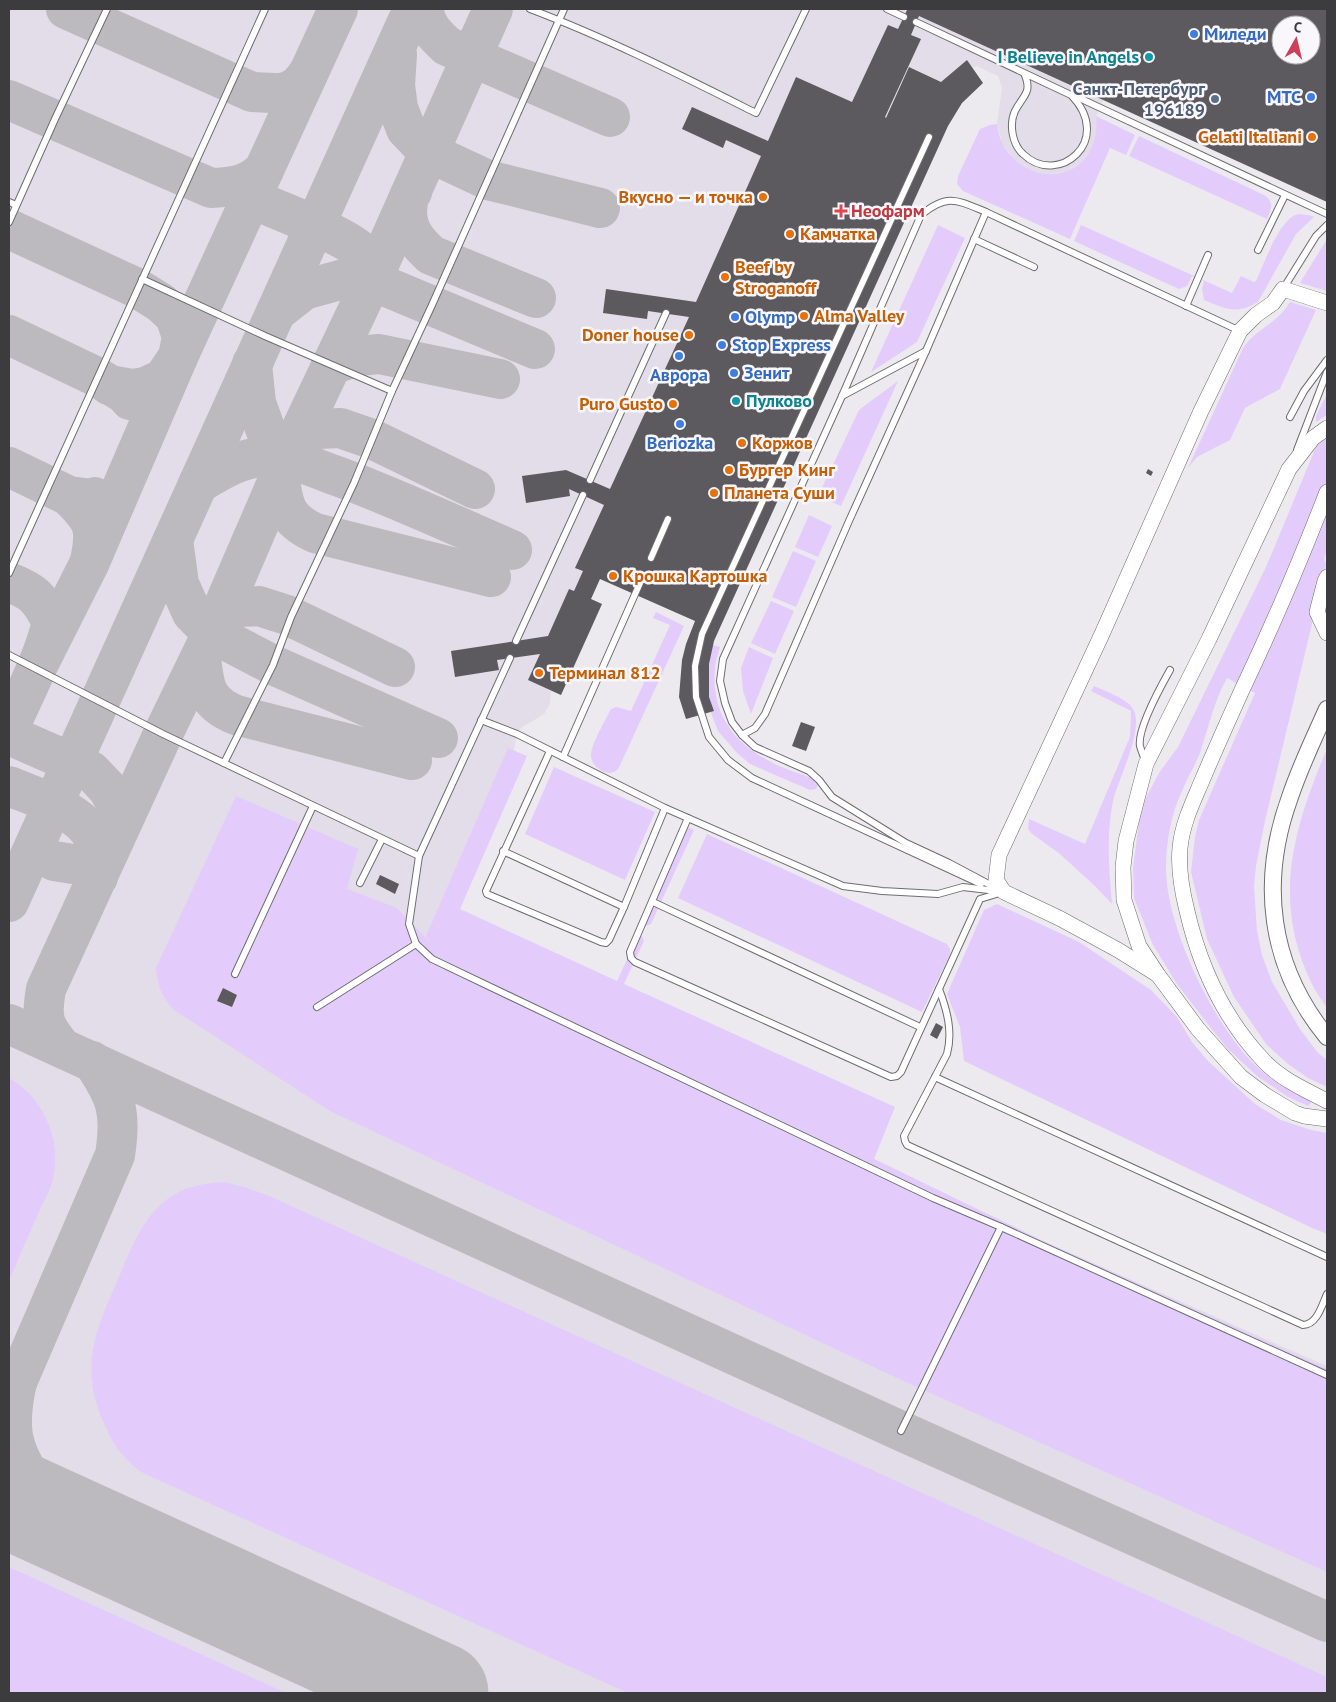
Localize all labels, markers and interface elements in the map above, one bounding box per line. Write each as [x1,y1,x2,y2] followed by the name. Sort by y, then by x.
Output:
[1271,15,1321,65] north arrow
[1293,18,1303,37] text: С
[1204,22,1266,45] place label: Миледи
[1188,28,1200,40] marker: Миледи
[997,45,1139,68] place label: I Believe in Angels
[1143,51,1155,63] marker: I Believe in Angels
[1073,77,1205,121] place label: Санкт-Петербург 196189
[1267,85,1301,108] place label: МТС
[1305,91,1317,103] marker: МТС
[1209,93,1221,105] marker: Санкт-Петербург 196189
[1198,125,1302,148] place label: Gelati Italiani
[1306,131,1318,143] marker: Gelati Italiani
[619,185,753,208] place label: Вкусно — и точка
[757,191,769,203] marker: Вкусно — и точка
[851,199,925,222] place label: Неофарм
[835,205,847,217] marker: Неофарм
[800,222,875,245] place label: Камчатка
[784,228,796,240] marker: Камчатка
[735,255,817,299] place label: Beef by Stroganoff
[719,271,731,283] marker: Beef by Stroganoff
[814,304,905,327] place label: Alma Valley
[745,305,795,328] place label: Olymp
[798,310,810,322] marker: Alma Valley
[729,311,741,323] marker: Olymp
[582,323,679,346] place label: Doner house
[683,329,695,341] marker: Doner house
[732,333,831,356] place label: Stop Express
[716,339,728,351] marker: Stop Express
[673,350,685,362] marker: Аврора
[744,361,790,384] place label: Зенит
[650,363,708,386] place label: Аврора
[728,367,740,379] marker: Зенит
[746,389,812,412] place label: Пулково
[579,392,663,415] place label: Puro Gusto
[730,395,742,407] marker: Пулково
[667,398,679,410] marker: Puro Gusto
[674,418,686,430] marker: Beriozka
[647,431,713,454] place label: Beriozka
[752,431,813,454] place label: Коржов
[736,437,748,449] marker: Коржов
[739,458,835,481] place label: Бургер Кинг
[723,464,735,476] marker: Бургер Кинг
[724,481,835,504] place label: Планета Суши
[708,487,720,499] marker: Планета Суши
[623,564,767,587] place label: Крошка Картошка
[607,570,619,582] marker: Крошка Картошка
[549,661,661,684] place label: Терминал 812
[533,667,545,679] marker: Терминал 812

